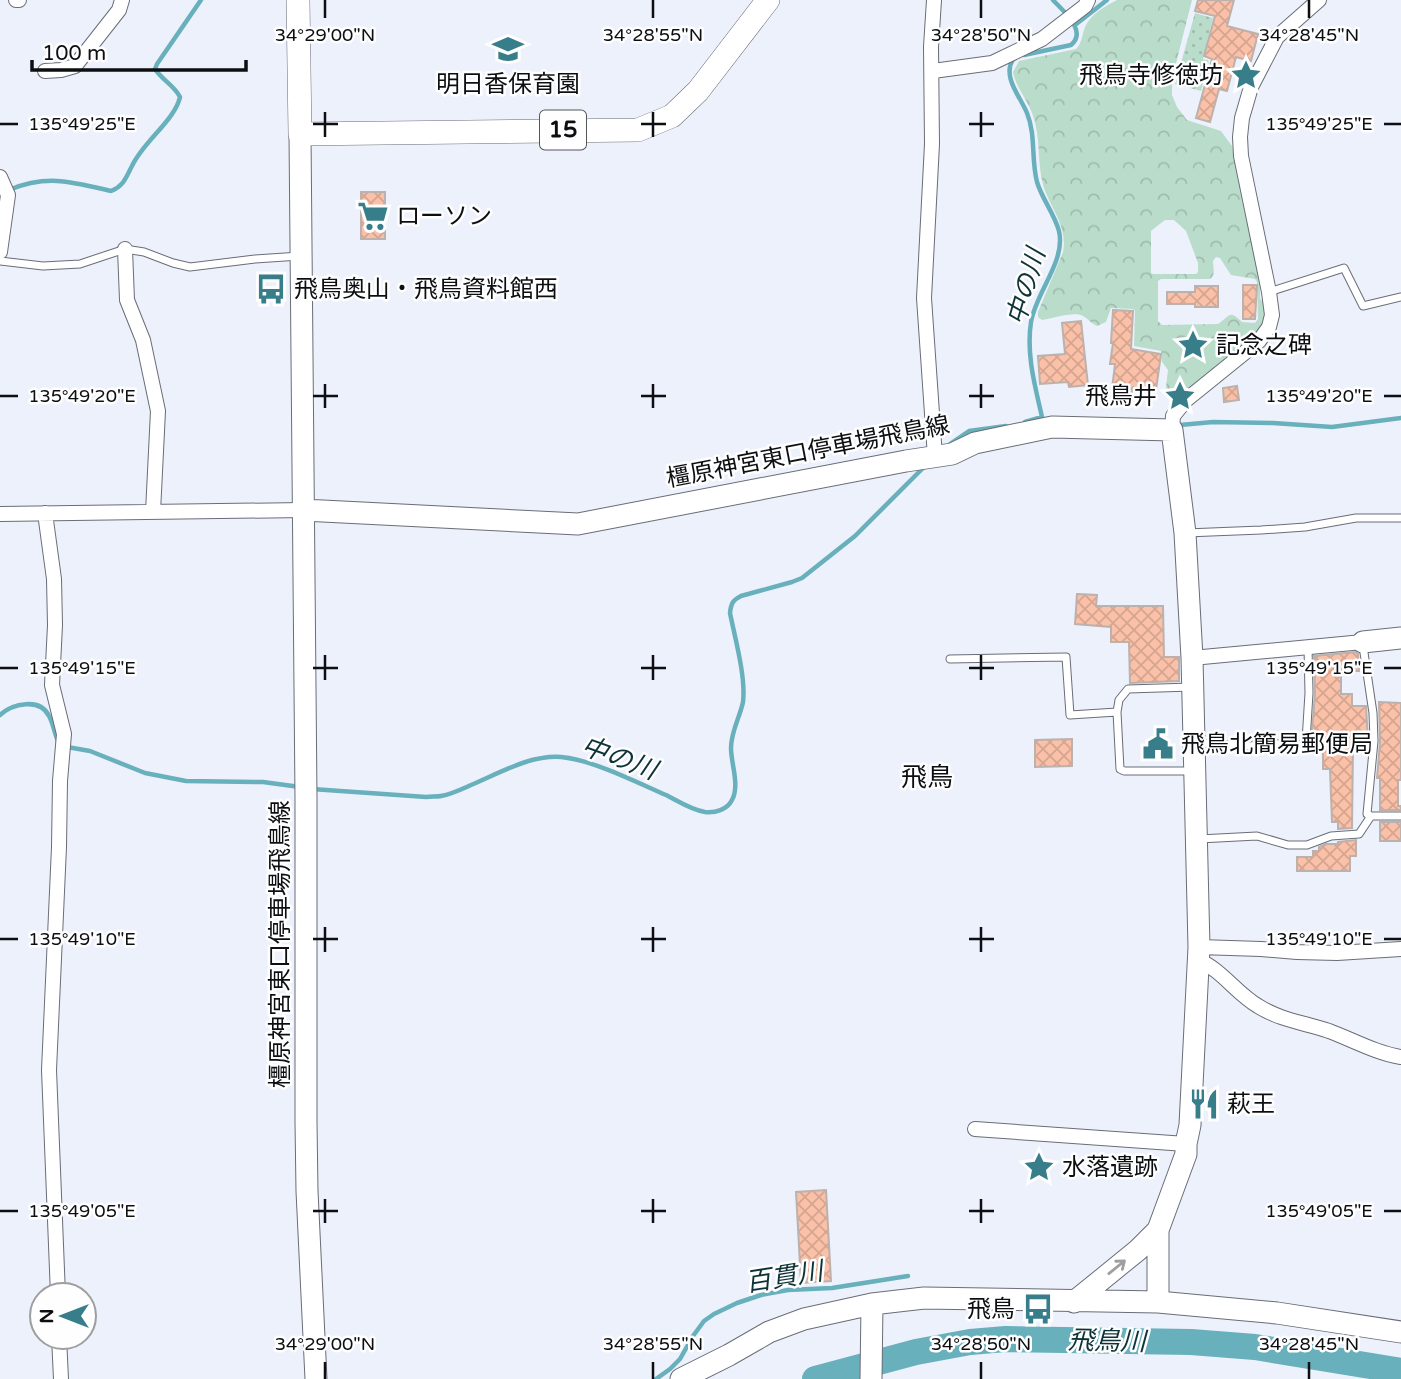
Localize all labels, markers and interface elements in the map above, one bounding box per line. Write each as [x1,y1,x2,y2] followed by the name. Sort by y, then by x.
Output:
[275,24,375,46] text: 34°29'00"N
[603,24,703,46] text: 34°28'55"N
[931,24,1031,46] text: 34°28'50"N
[1259,24,1359,46] text: 34°28'45"N
[32,28,245,72] scale bar
[491,32,525,66] school or university icon: 明日香保育園
[42,41,106,66] text: 100 m
[1229,58,1263,92] place icon: 飛鳥寺修徳坊
[1079,61,1223,90] place label: 飛鳥寺修徳坊
[436,70,580,99] place label: 明日香保育園
[540,111,586,150] road number: 15
[28,113,136,135] text: 135°49'25"E
[1265,113,1373,135] text: 135°49'25"E
[356,199,390,233] supermarket icon: ローソン
[396,202,492,231] place label: ローソン
[1000,242,1052,329] water label: 中の川
[254,272,288,306] bus stop icon: 飛鳥奥山・飛鳥資料館西
[294,275,558,304] place label: 飛鳥奥山・飛鳥資料館西
[1176,328,1210,362] place icon: 記念之碑
[1216,331,1312,360] place label: 記念之碑
[1163,379,1197,413] place icon: 飛鳥井
[1085,382,1157,411] place label: 飛鳥井
[28,385,136,407] text: 135°49'20"E
[1265,385,1373,407] text: 135°49'20"E
[664,410,952,494] street label: 橿原神宮東口停車場飛鳥線
[28,657,136,679] text: 135°49'15"E
[1265,657,1373,679] text: 135°49'15"E
[1141,727,1175,761] public building icon: 飛鳥北簡易郵便局
[577,730,664,787] water label: 中の川
[1181,730,1373,759] place label: 飛鳥北簡易郵便局
[901,762,953,793] district label: 飛鳥
[266,800,295,1088] street label: 橿原神宮東口停車場飛鳥線
[28,928,136,950] text: 135°49'10"E
[1265,928,1373,950] text: 135°49'10"E
[1187,1087,1221,1121] restaurant icon: 萩王
[1227,1090,1275,1119] place label: 萩王
[1022,1150,1056,1184] place icon: 水落遺跡
[1062,1153,1158,1182] place label: 水落遺跡
[28,1200,136,1222] text: 135°49'05"E
[1265,1200,1373,1222] text: 135°49'05"E
[743,1255,828,1298] water label: 百貫川
[1108,1259,1126,1275] one-way arrow
[28,1281,98,1351] north arrow
[1021,1292,1055,1326] bus stop icon: 飛鳥
[967,1295,1015,1324] place label: 飛鳥
[36,1308,58,1324] text: N
[1068,1325,1149,1357] water label: 飛鳥川
[275,1333,375,1355] text: 34°29'00"N
[603,1333,703,1355] text: 34°28'55"N
[931,1333,1031,1355] text: 34°28'50"N
[1259,1333,1359,1355] text: 34°28'45"N

